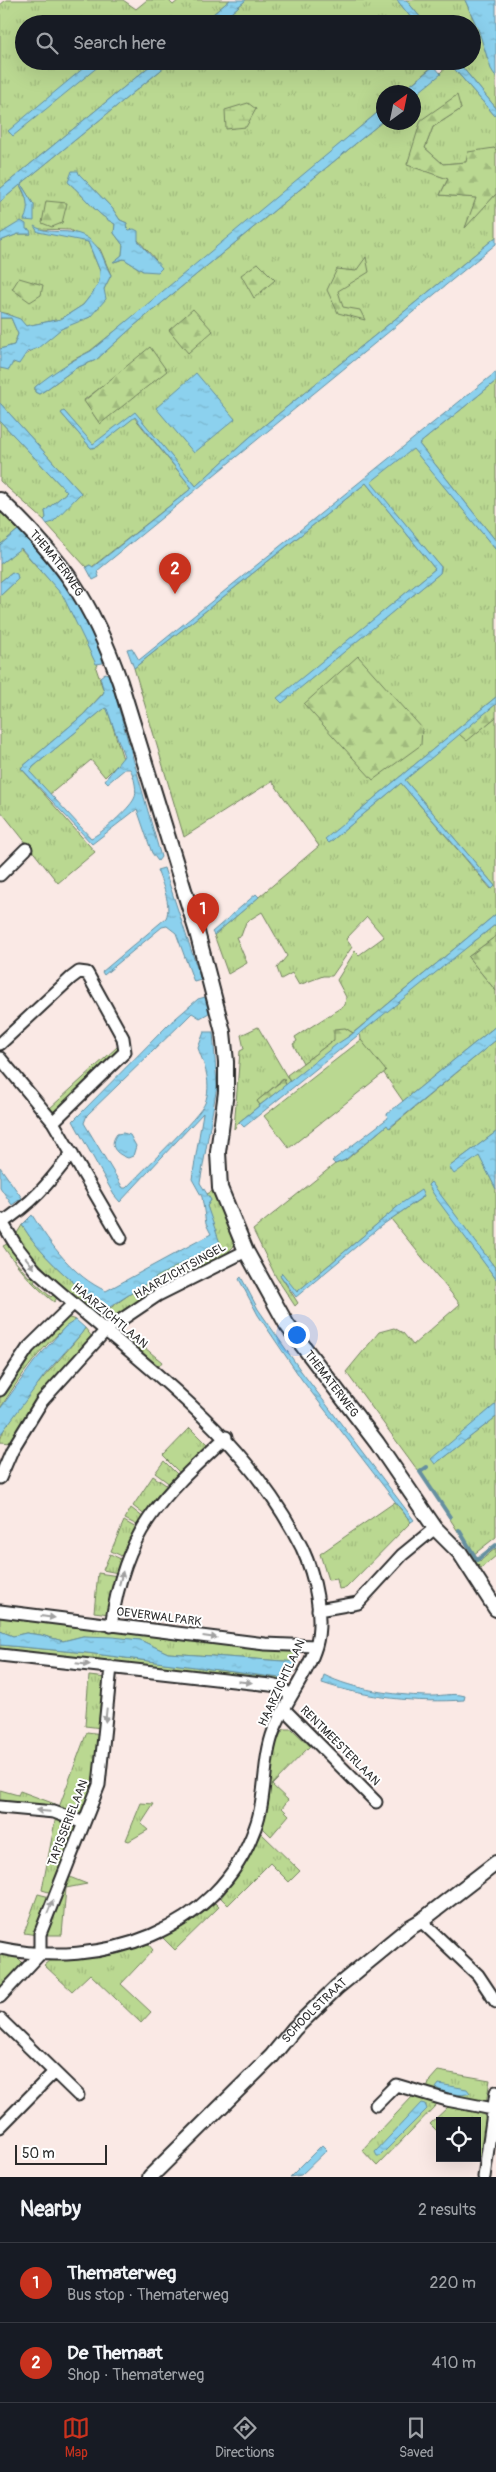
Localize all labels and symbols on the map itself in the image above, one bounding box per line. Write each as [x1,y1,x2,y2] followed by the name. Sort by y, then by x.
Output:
[376,85,421,130] north arrow
[26,527,87,599] street label: THEMATERWEG
[159,553,191,594] pin: 2
[187,893,219,934] pin: 1
[131,1239,229,1302] street label: HAARZICHTSINGEL
[24,1256,35,1269] one-way arrow
[69,1280,151,1352] street label: HAARZICHTLAAN
[284,1322,310,1348] your location
[302,1347,362,1420] street label: THEMATERWEG
[117,1570,125,1585] one-way arrow
[116,1604,202,1630] street label: OEVERWALPARK
[41,1614,57,1622] one-way arrow
[202,1634,218,1642] one-way arrow
[255,1637,309,1729] street label: HAARZICHTLAAN
[76,1660,92,1668] one-way arrow
[237,1678,253,1686] one-way arrow
[297,1703,383,1789] street label: RENTMEESTERLAAN
[102,1708,110,1724] one-way arrow
[45,1778,91,1868] street label: TAPISSERIELAAN
[35,1806,51,1814] one-way arrow
[47,1900,55,1915] one-way arrow
[278,1975,350,2046] street label: SCHOOLSTRAAT
[15,2142,108,2165] scale bar

